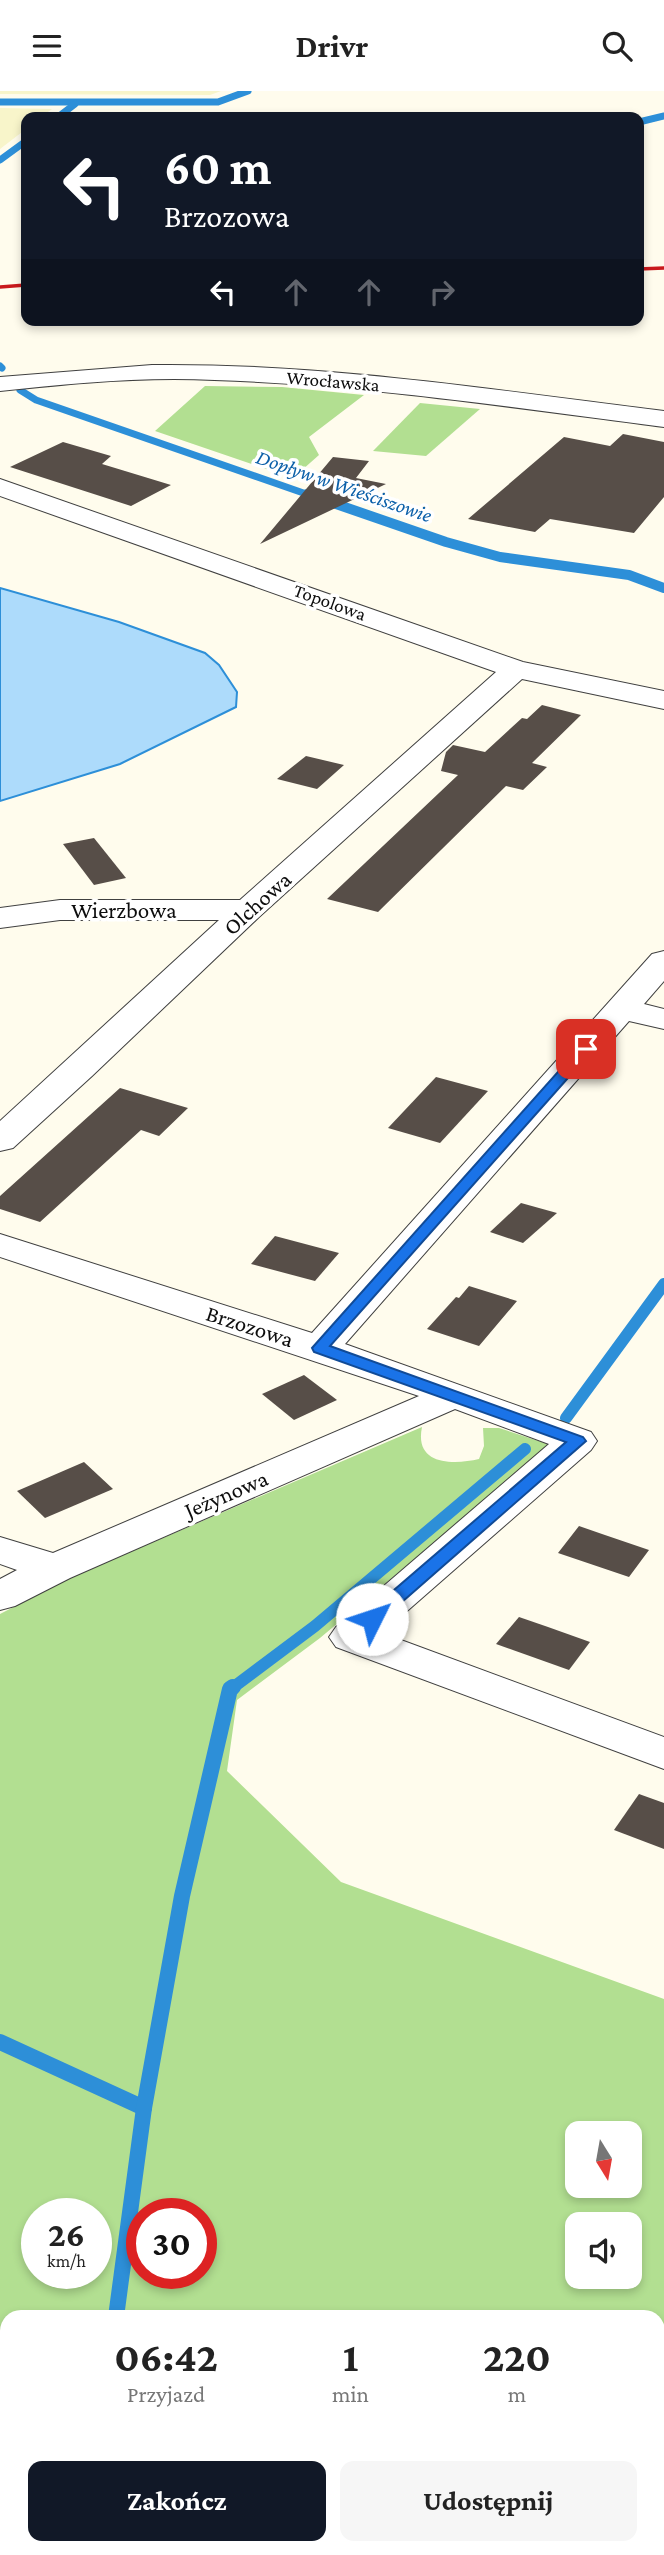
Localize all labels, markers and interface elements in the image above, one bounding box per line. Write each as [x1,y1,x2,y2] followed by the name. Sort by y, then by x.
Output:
[28,27,66,65] icon: menu
[598,27,636,65] icon: search
[296,28,368,64] text: Drivr
[49,140,140,231] icon: left
[164,140,271,195] text: 60 m
[164,198,290,234] text: Brzozowa
[204,273,242,311] icon: left
[277,273,315,311] icon: ahead
[350,273,388,311] icon: ahead
[423,273,461,311] icon: right
[286,366,381,396] street label: Wrocławska
[253,445,435,527] water label: Dopływ w Wieściszowie
[291,579,369,625] street label: Topolowa
[218,866,296,940] street label: Olchowa
[71,897,177,923] street label: Wierzbowa
[556,1019,616,1079] pin
[567,1030,605,1068] icon: arrive
[203,1300,297,1352] street label: Brzozowa
[178,1465,272,1524] street label: Jeżynowa
[335,1582,409,1656] position arrow
[565,2121,642,2198] north arrow
[565,2121,642,2289] map controls
[126,2198,217,2289] speed limit sign: 30
[565,2212,642,2289] button: sound
[48,2215,85,2254] text: 26
[47,2251,86,2271] text: km/h
[114,2333,218,2380] text: 06:42
[343,2333,358,2380] text: 1
[483,2333,551,2380] text: 220
[127,2381,205,2407] text: Przyjazd
[332,2381,369,2407] text: min
[508,2381,526,2407] text: m
[28,2461,326,2541] button: Zakończ
[340,2461,637,2541] button: Udostępnij

